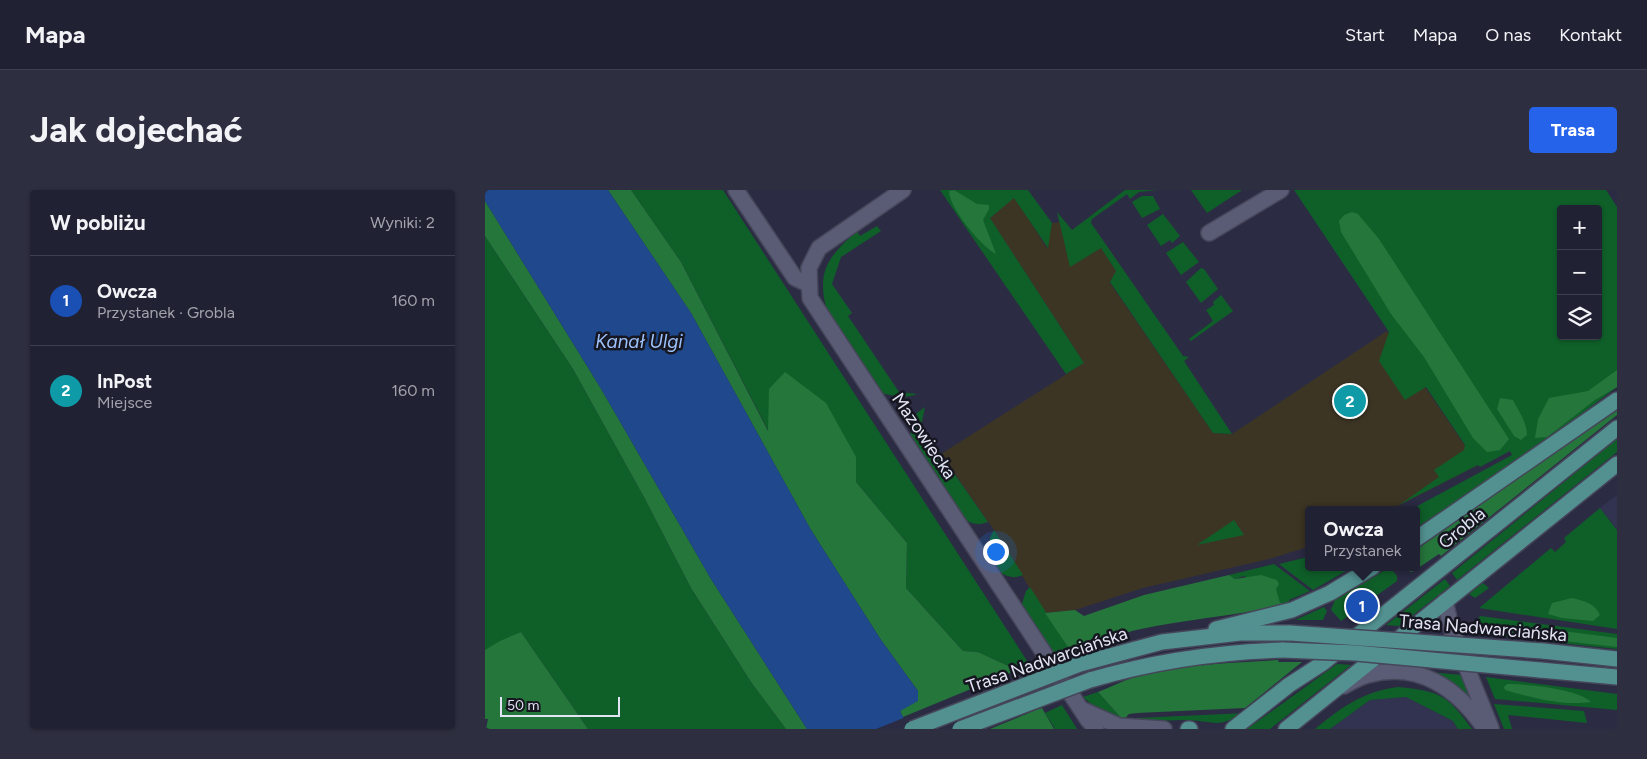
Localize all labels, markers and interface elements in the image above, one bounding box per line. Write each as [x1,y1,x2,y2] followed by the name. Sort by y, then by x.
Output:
[25,20,86,49] text: Mapa
[1345,24,1385,46] text: Start
[1413,24,1457,46] text: Mapa
[1485,24,1531,46] text: O nas
[1559,24,1622,46] text: Kontakt
[1529,107,1617,153] button: Trasa
[30,109,243,151] text: Jak dojechać
[1557,205,1602,340] map controls
[1557,205,1602,250] button: +
[50,210,146,235] text: W pobliżu
[370,213,435,232] text: Wyniki: 2
[1557,250,1602,295] button: −
[97,280,157,303] text: Owcza
[63,291,69,310] text: 1
[392,291,435,310] text: 160 m
[1557,295,1602,340] button: layers
[97,303,235,322] text: Przystanek · Grobla
[595,330,683,353] water label: Kanał Ulgi
[97,370,152,393] text: InPost
[61,381,71,400] text: 2
[392,381,435,400] text: 160 m
[1334,382,1366,420] pin: 2
[887,389,961,483] street label: Mazowiecka
[97,393,152,412] text: Miejsce
[1434,502,1490,554] street label: Grobla
[1305,506,1420,571] popup
[1324,518,1384,541] text: Owcza
[983,539,1009,565] your location
[1324,541,1401,560] text: Przystanek
[1346,587,1378,625] pin: 1
[1398,610,1568,646] street label: Trasa Nadwarciańska
[964,622,1130,698] street label: Trasa Nadwarciańska
[500,694,620,717] scale bar
[507,697,539,714] text: 50 m

